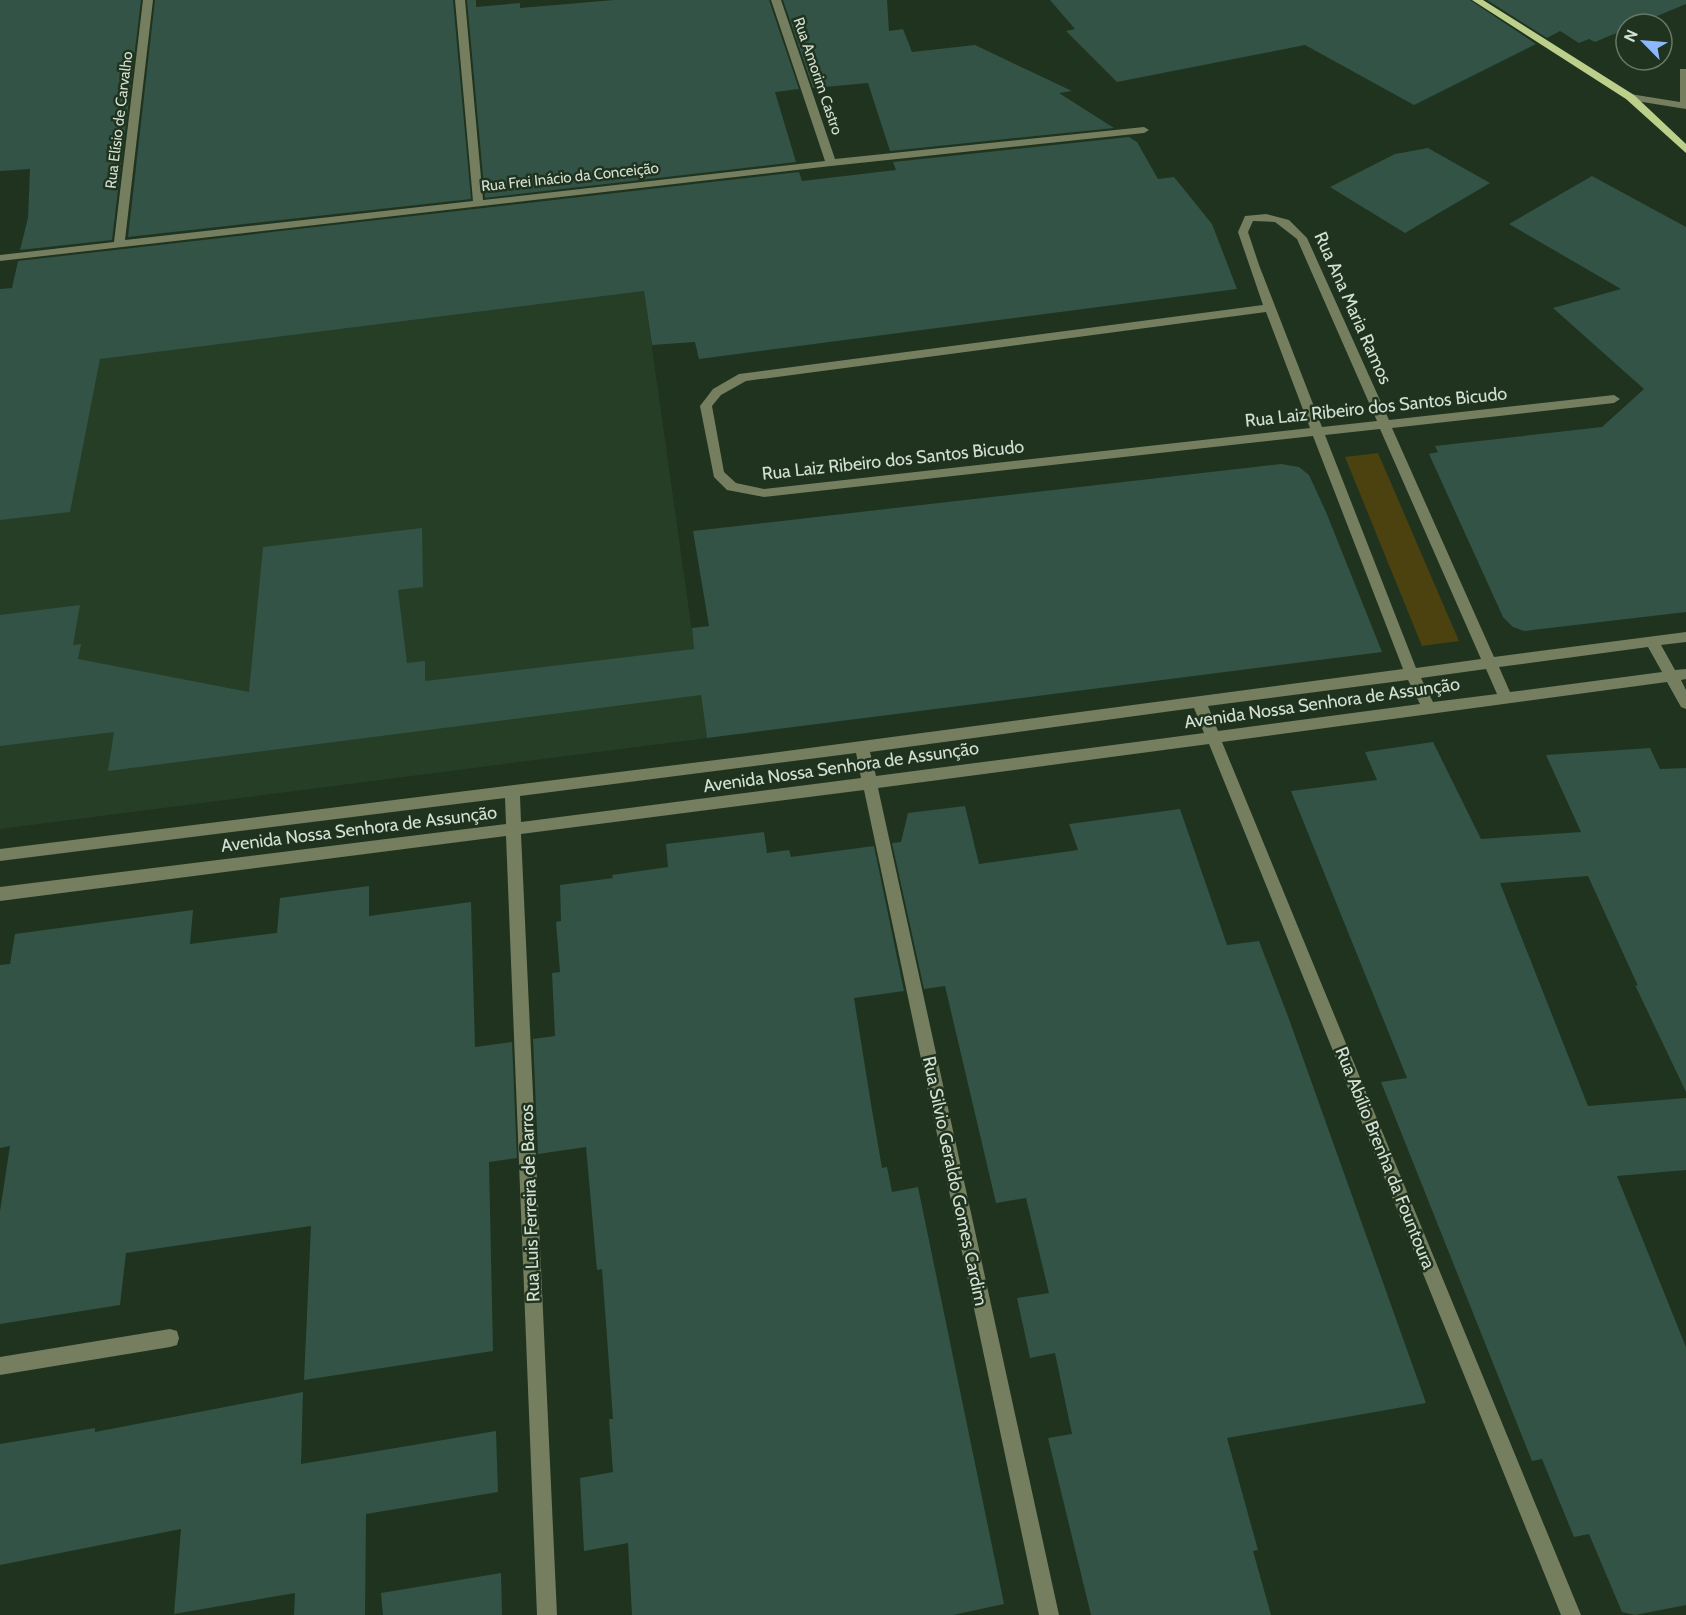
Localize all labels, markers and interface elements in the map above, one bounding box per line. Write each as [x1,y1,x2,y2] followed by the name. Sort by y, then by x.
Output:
[1614,12,1674,72] north arrow
[789,15,847,137] street label: Rua Amorim Castro
[1620,27,1642,45] text: N
[102,50,136,190] street label: Rua Elísio de Carvalho
[480,159,660,195] street label: Rua Frei Inácio da Conceição
[1309,228,1397,388] street label: Rua Ana Maria Ramos
[1244,382,1508,432] street label: Rua Laiz Ribeiro dos Santos Bicudo
[761,435,1025,485] street label: Rua Laiz Ribeiro dos Santos Bicudo
[1183,673,1461,733] street label: Avenida Nossa Senhora de Assunção
[702,737,980,797] street label: Avenida Nossa Senhora de Assunção
[220,801,498,857] street label: Avenida Nossa Senhora de Assunção
[1330,1044,1440,1273] street label: Rua Abílio Brenha da Fountoura
[918,1054,992,1308] street label: Rua Silvio Geraldo Gomes Cardim
[516,1104,544,1302] street label: Rua Luis Ferreira de Barros

